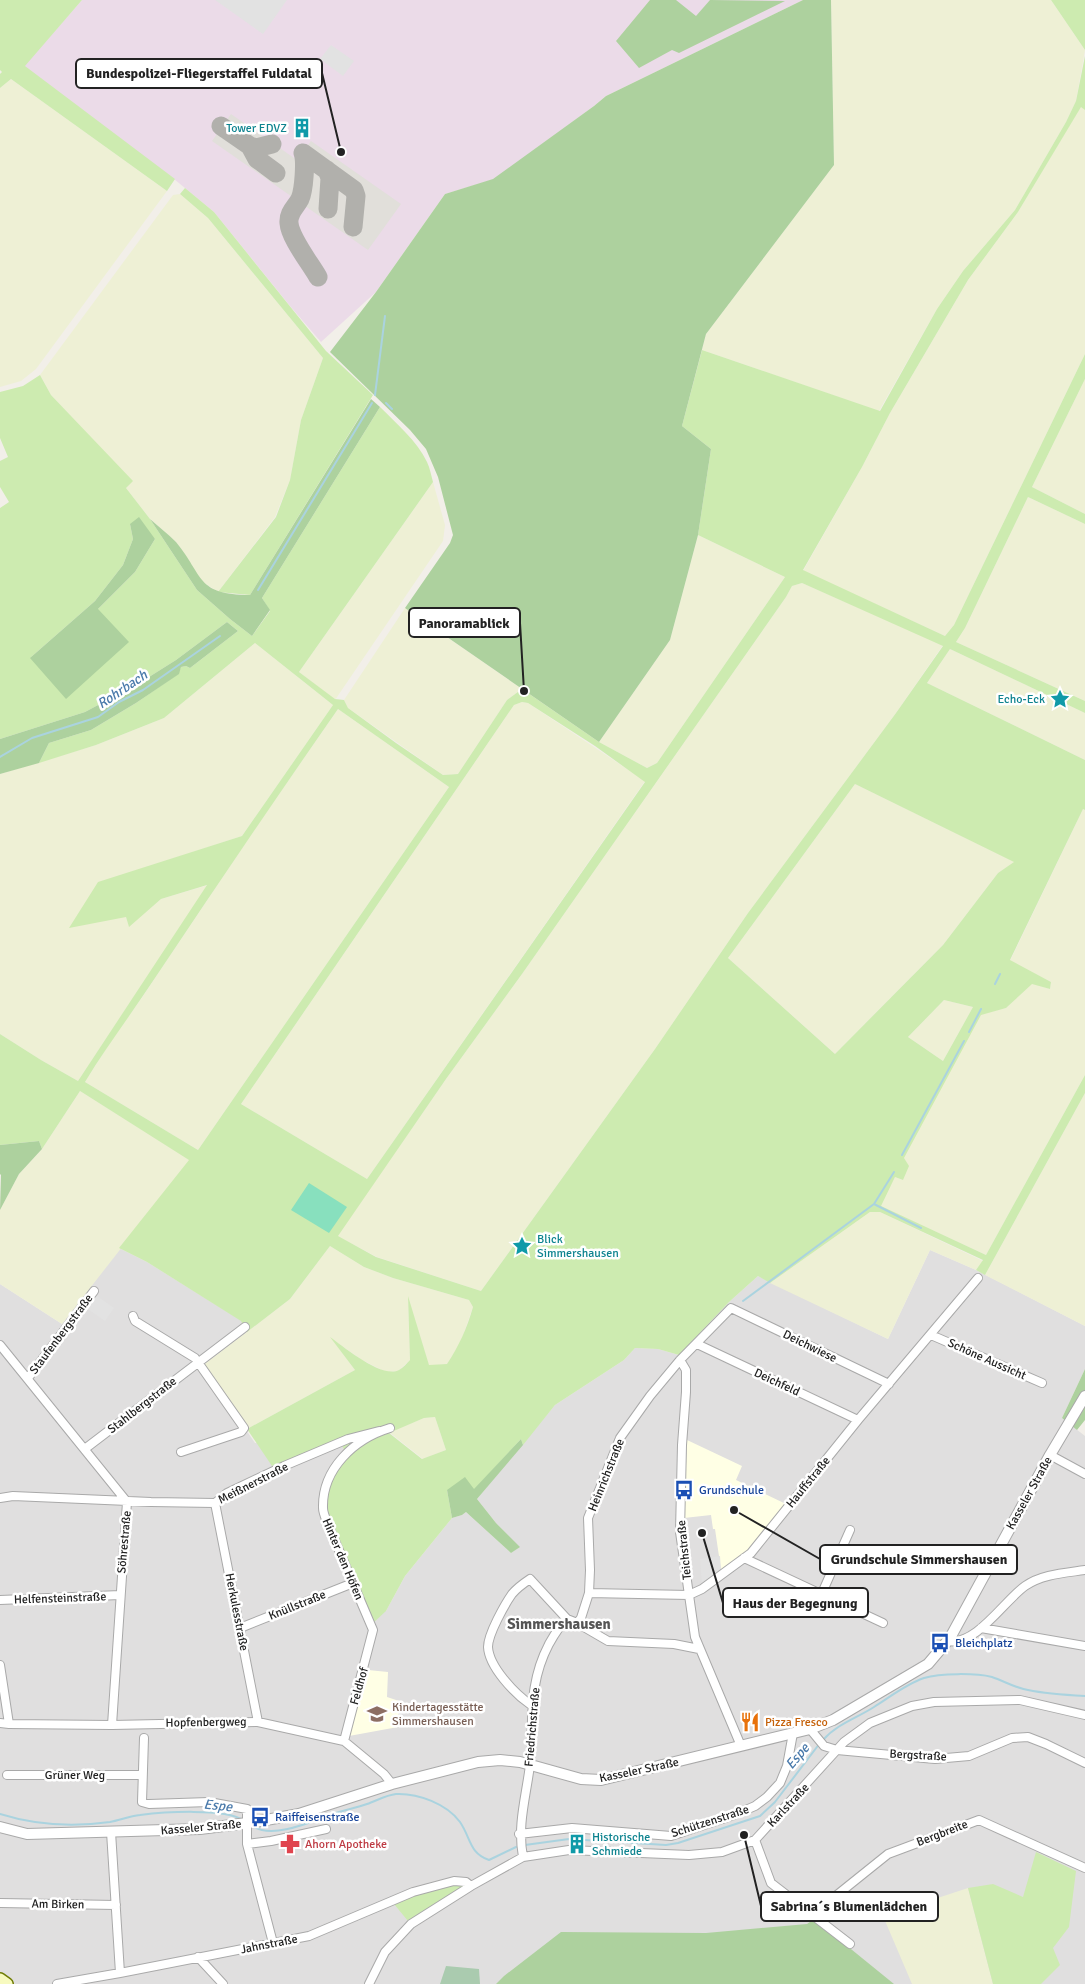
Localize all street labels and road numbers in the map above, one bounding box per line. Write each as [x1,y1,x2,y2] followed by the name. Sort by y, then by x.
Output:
[26,1291,96,1377] street label: Staufenbergstraße
[780,1327,839,1366] street label: Deichwiese
[945,1335,1028,1383] street label: Schöne Aussicht
[751,1365,802,1400] street label: Deichfeld
[105,1374,180,1437] street label: Stahlbergstraße
[585,1437,628,1514] street label: Heinrichstraße
[783,1454,834,1511] street label: Hauffstraße
[1003,1454,1056,1532] street label: Kasseler Straße
[216,1459,291,1508] street label: Meißnerstraße
[114,1510,135,1574] street label: Söhrestraße
[319,1516,367,1602] street label: Hinter den Höfen
[674,1519,695,1580] street label: Teichstraße
[222,1572,251,1652] street label: Herkulesstraße
[266,1587,328,1624] street label: Knüllstraße
[14,1589,107,1608] street label: Helfensteinstraße
[347,1665,372,1707] street label: Feldhof
[522,1687,543,1767] street label: Friedrichstraße
[165,1714,247,1731] street label: Hopfenbergweg
[889,1747,947,1764] street label: Bergstraße
[598,1755,680,1786] street label: Kasseler Straße
[45,1768,105,1783] street label: Grüner Weg
[764,1780,812,1830] street label: Karlstraße
[669,1802,751,1841] street label: Schützenstraße
[160,1816,242,1839] street label: Kasseler Straße
[914,1817,970,1850] street label: Bergbreite
[31,1897,85,1912] street label: Am Birken
[239,1932,299,1957] street label: Jahnstraße

